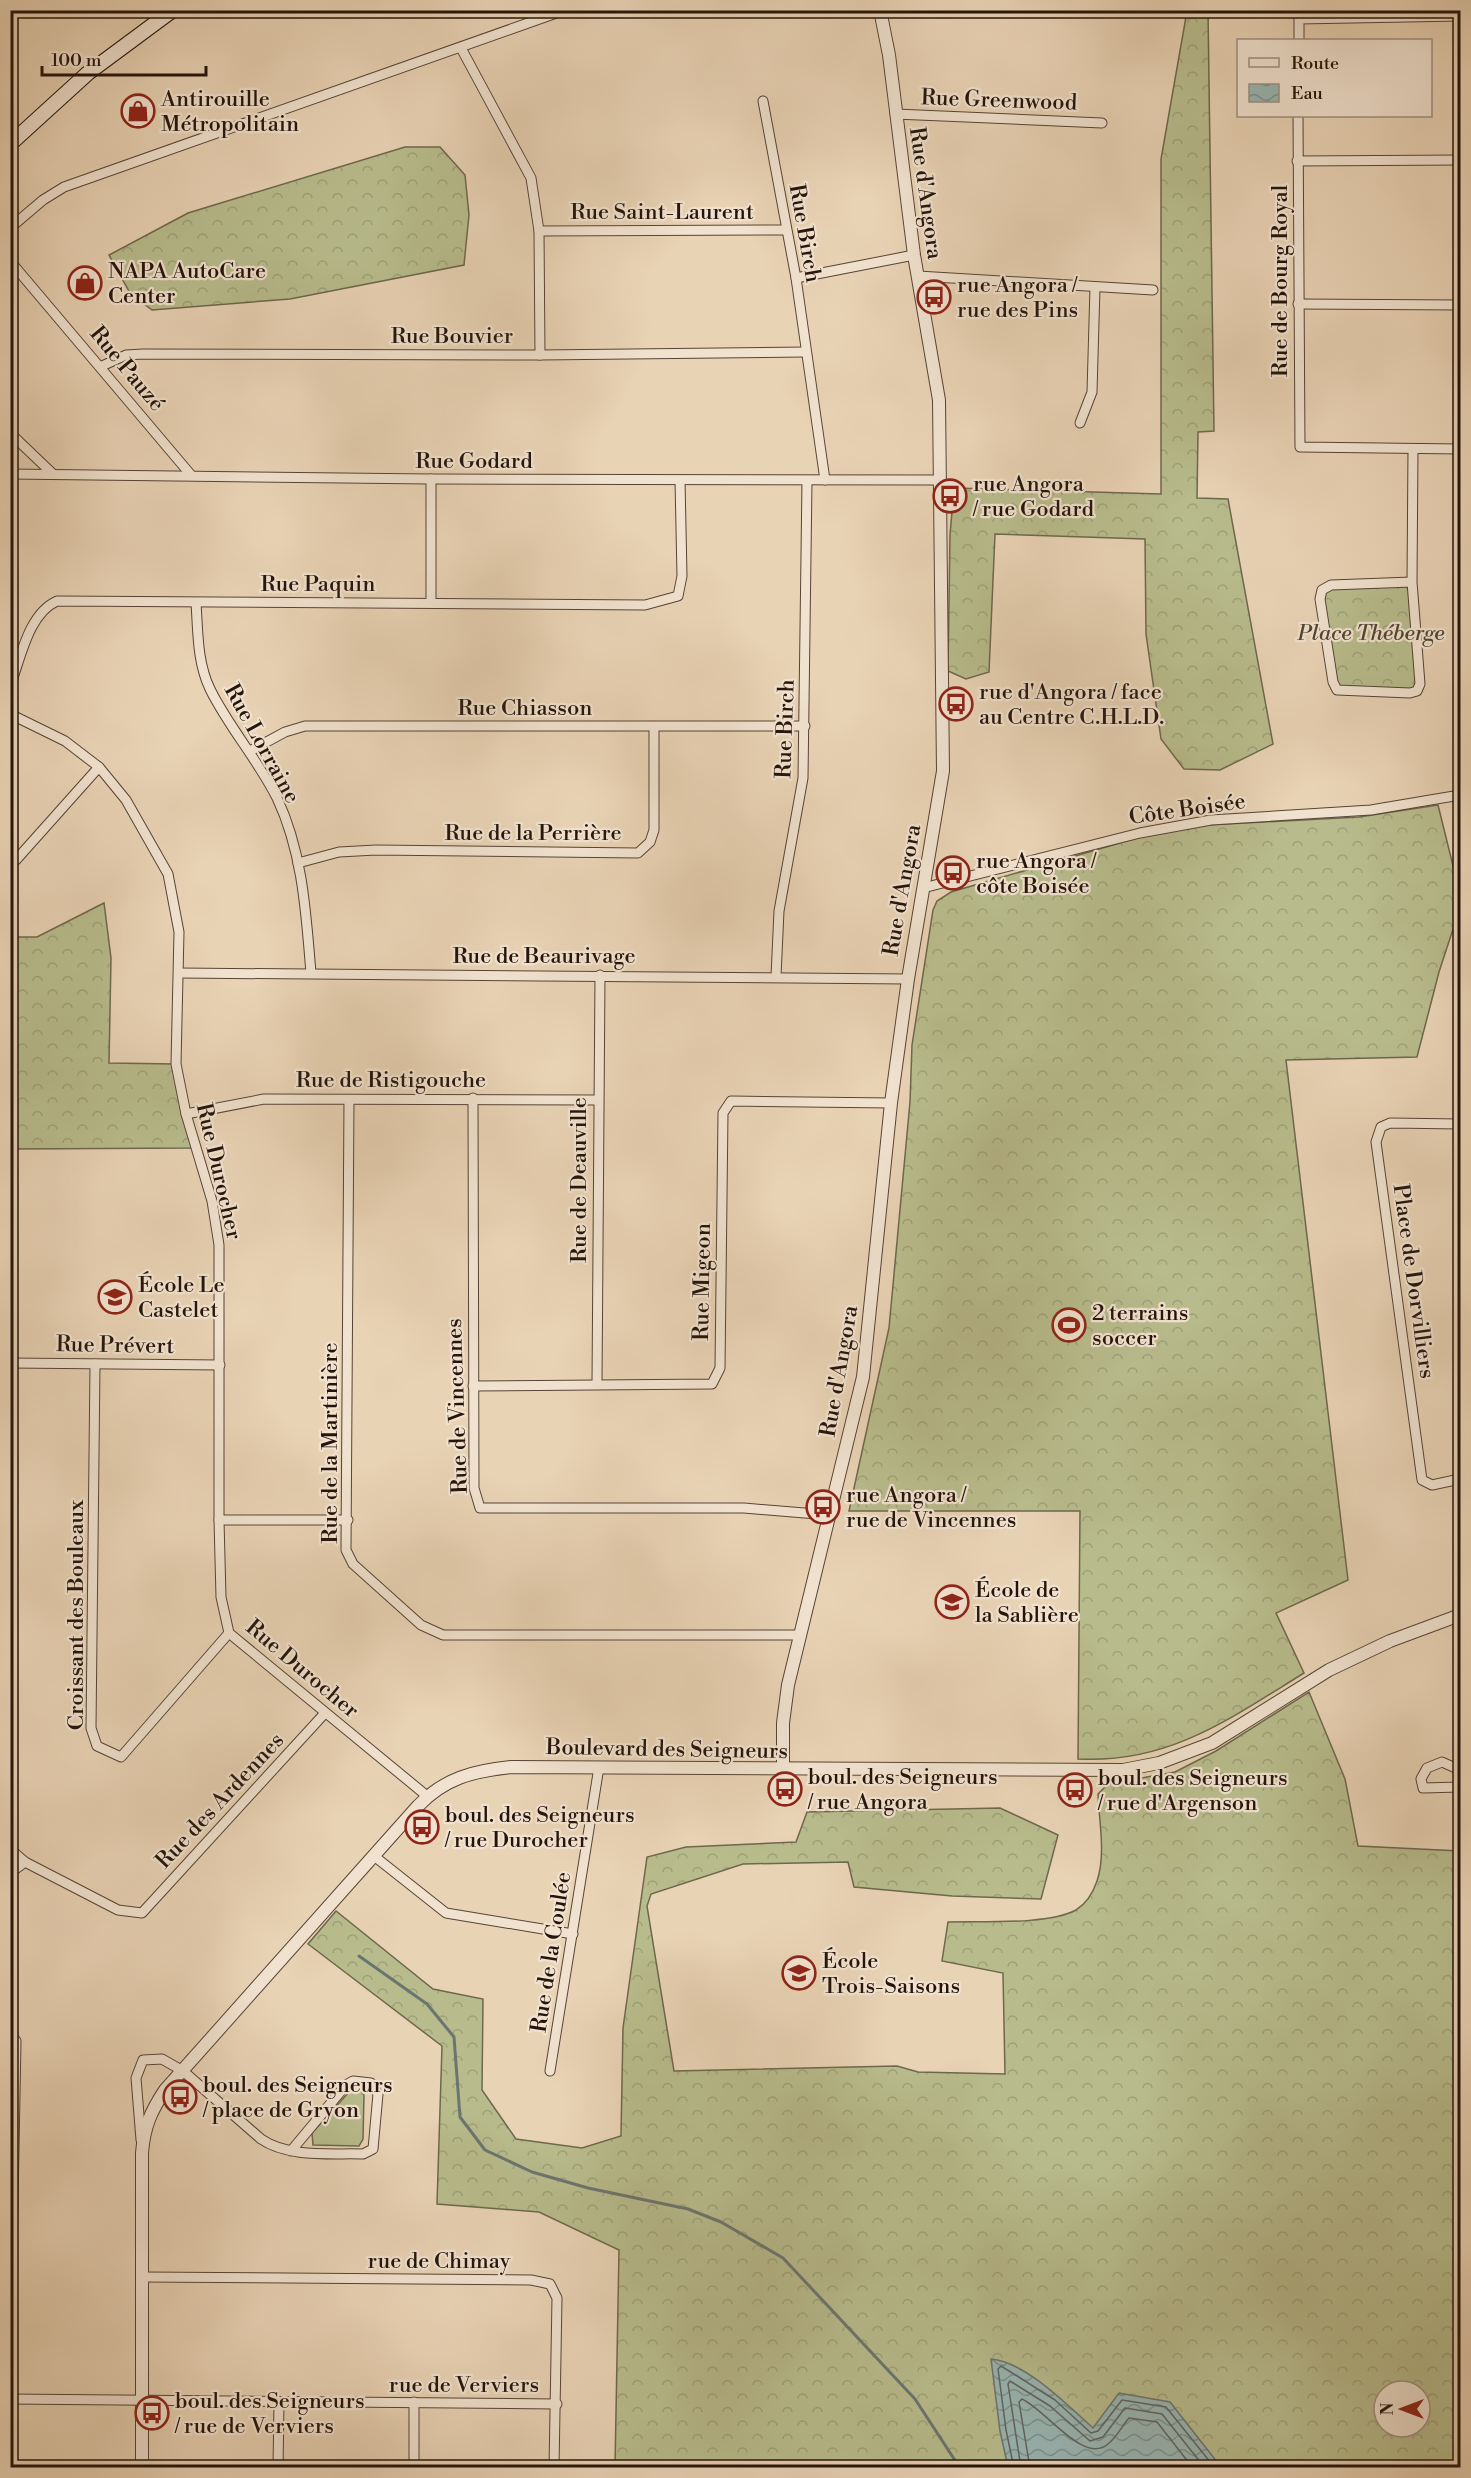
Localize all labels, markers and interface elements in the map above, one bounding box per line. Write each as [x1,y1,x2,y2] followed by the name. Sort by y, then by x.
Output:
[42,39,206,77] scale bar
[1237,39,1432,117] legend
[51,49,102,72] text: 100 m
[1291,52,1339,75] text: Route
[1291,82,1324,105] text: Eau
[920,84,1078,117] street label: Rue Greenwood
[160,86,299,138] place label: Antirouille Métropolitain
[120,93,156,129] shop icon: Antirouille Métropolitain
[903,125,948,262] street label: Rue d'Angora
[783,182,826,285] street label: Rue Birch
[1267,184,1294,377] street label: Rue de Bourg Royal
[570,199,754,226] street label: Rue Saint-Laurent
[108,258,266,310] place label: NAPA AutoCare Center
[67,265,103,301] shop icon: NAPA AutoCare Center
[957,272,1078,324] place label: rue Angora / rue des Pins
[916,279,952,315] bus stop icon: rue Angora / rue des Pins
[84,321,170,417] street label: Rue Pauzé
[391,323,513,350] street label: Rue Bouvier
[415,448,533,475] street label: Rue Godard
[972,471,1095,523] place label: rue Angora / rue Godard
[932,478,968,514] bus stop icon: rue Angora / rue Godard
[261,571,375,598] street label: Rue Paquin
[1296,620,1445,647] park label: Place Théberge
[218,679,306,808] street label: Rue Lorraine
[770,679,801,779] street label: Rue Birch
[979,679,1164,731] place label: rue d'Angora / face au Centre C.H.L.D.
[938,686,974,722] bus stop icon: rue d'Angora / face au Centre C.H.L.D.
[458,695,592,722] street label: Rue Chiasson
[1127,788,1247,831] street label: Côte Boisée
[444,820,622,847] street label: Rue de la Perrière
[878,821,927,958] street label: Rue d'Angora
[976,848,1097,900] place label: rue Angora / côte Boisée
[935,855,971,891] bus stop icon: rue Angora / côte Boisée
[452,943,636,970] street label: Rue de Beaurivage
[296,1067,486,1094] street label: Rue de Ristigouche
[566,1097,593,1263] street label: Rue de Deauville
[190,1100,247,1242] street label: Rue Durocher
[1386,1182,1441,1380] street label: Place de Dorvilliers
[688,1223,717,1341] street label: Rue Migeon
[138,1271,225,1324] place label: École Le Castelet
[97,1279,133,1315] school or university icon: École Le Castelet
[1092,1300,1188,1352] place label: 2 terrains soccer
[815,1302,864,1439] street label: Rue d'Angora
[1051,1307,1087,1343] sports icon: 2 terrains soccer
[441,1318,474,1494] street label: Rue de Vincennes
[56,1331,175,1360] street label: Rue Prévert
[317,1342,344,1544] street label: Rue de la Martinière
[846,1482,1016,1534] place label: rue Angora / rue de Vincennes
[805,1489,841,1525] bus stop icon: rue Angora / rue de Vincennes
[63,1499,90,1730] street label: Croissant des Bouleaux
[975,1576,1079,1629] place label: École de la Sablière
[934,1584,970,1620] school or university icon: École de la Sablière
[240,1614,364,1724] street label: Rue Durocher
[150,1727,290,1875] street label: Rue des Ardennes
[545,1734,788,1765] street label: Boulevard des Seigneurs
[807,1764,998,1816] place label: boul. des Seigneurs / rue Angora
[1097,1765,1288,1817] place label: boul. des Seigneurs / rue d'Argenson
[767,1771,803,1807] bus stop icon: boul. des Seigneurs / rue Angora
[1057,1772,1093,1808] bus stop icon: boul. des Seigneurs / rue d'Argenson
[444,1802,635,1854] place label: boul. des Seigneurs / rue Durocher
[404,1809,440,1845] bus stop icon: boul. des Seigneurs / rue Durocher
[525,1870,578,2035] street label: Rue de la Coulée
[822,1947,960,2000] place label: École Trois-Saisons
[781,1955,817,1991] school or university icon: École Trois-Saisons
[202,2072,393,2124] place label: boul. des Seigneurs / place de Gryon
[162,2079,198,2115] bus stop icon: boul. des Seigneurs / place de Gryon
[368,2248,511,2275] street label: rue de Chimay
[389,2372,539,2399] street label: rue de Verviers
[1372,2379,1432,2439] north arrow
[174,2388,365,2440] place label: boul. des Seigneurs / rue de Verviers
[134,2395,170,2431] bus stop icon: boul. des Seigneurs / rue de Verviers
[1378,2402,1398,2415] text: N

